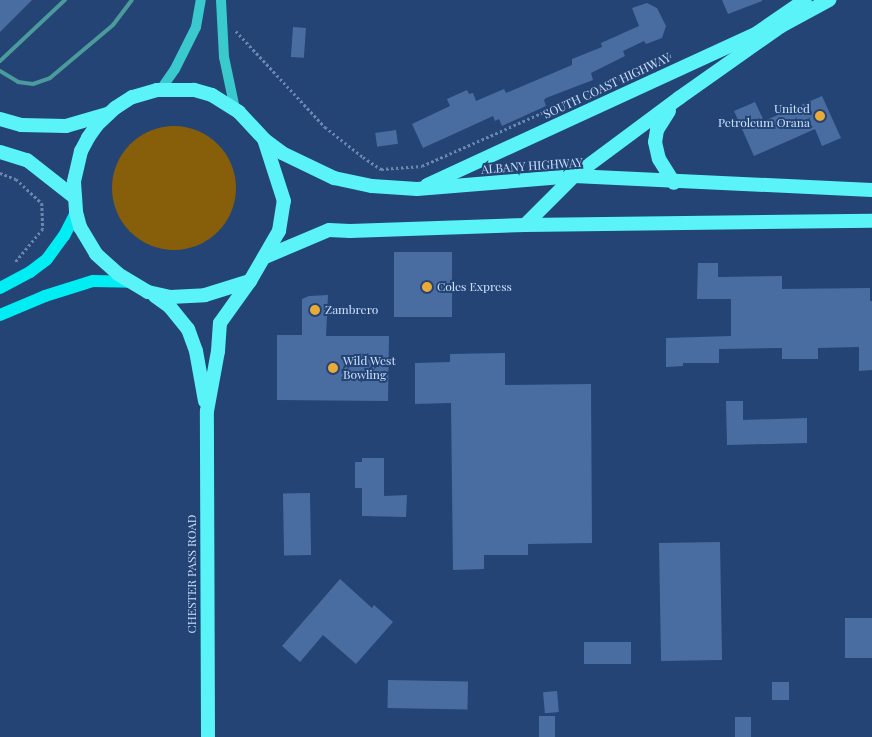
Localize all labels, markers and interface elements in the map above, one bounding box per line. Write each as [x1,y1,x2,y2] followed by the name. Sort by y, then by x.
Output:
[541,50,673,122] street label: SOUTH COAST HIGHWAY
[718,102,810,130] place label: United Petroleum Orana
[814,110,826,122] marker: United Petroleum Orana
[480,155,584,177] street label: ALBANY HIGHWAY
[437,280,512,294] place label: Coles Express
[421,281,433,293] marker: Coles Express
[325,303,378,317] place label: Zambrero
[309,304,321,316] marker: Zambrero
[343,354,396,382] place label: Wild West Bowling
[327,362,339,374] marker: Wild West Bowling
[185,514,199,634] street label: CHESTER PASS ROAD

